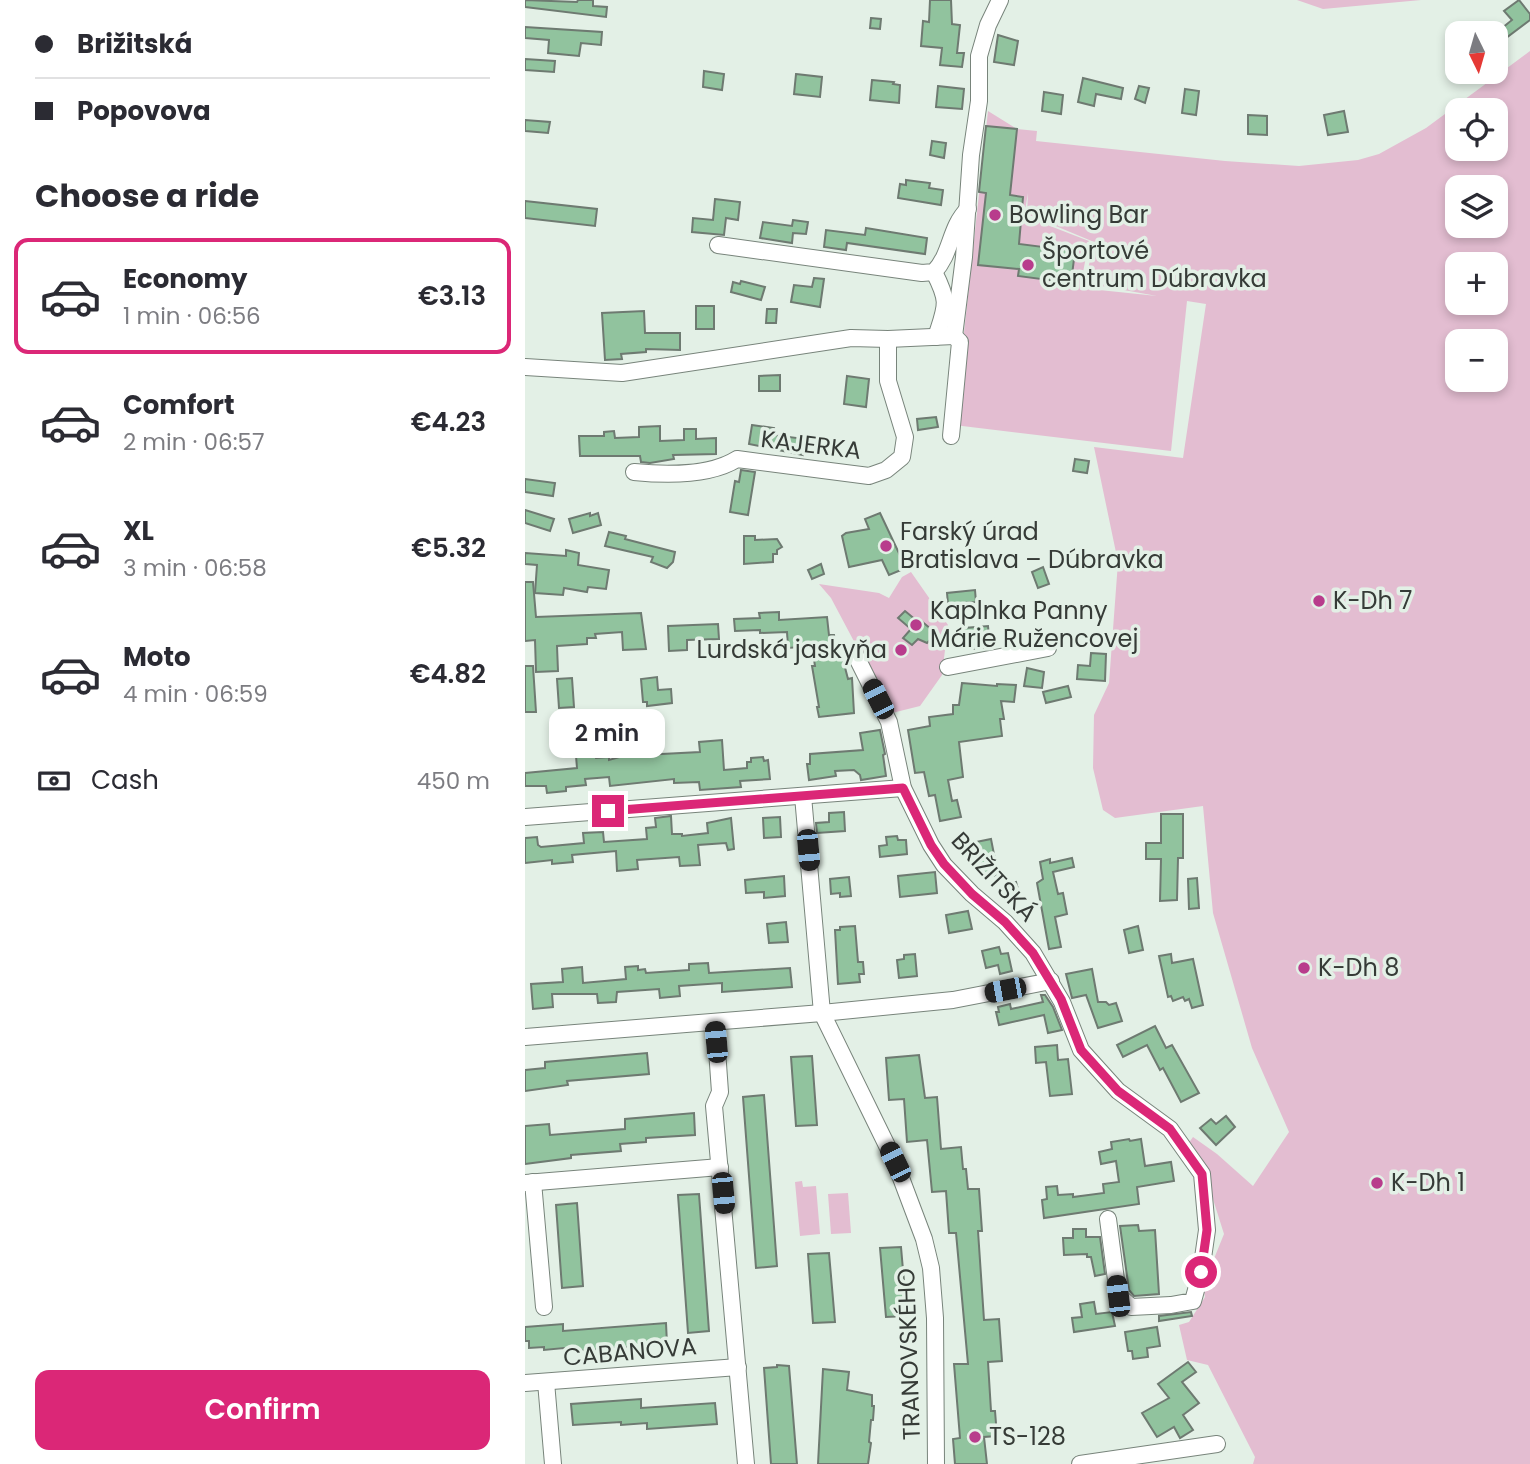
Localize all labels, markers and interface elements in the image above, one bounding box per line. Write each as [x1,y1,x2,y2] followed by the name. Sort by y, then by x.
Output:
[1445,21,1509,84] north arrow
[1445,21,1508,392] map controls
[77,26,192,62] text: Brižitská
[77,93,211,129] text: Popovova
[1445,98,1508,161] button: locate
[35,173,259,218] text: Choose a ride
[1445,175,1508,238] button: layers
[1009,198,1148,231] place label: Bowling Bar
[987,207,1003,223] marker: Bowling Bar
[1042,234,1267,295] place label: Športové centrum Dúbravka
[1445,252,1508,315] button: +
[1020,257,1036,273] marker: Športové centrum Dúbravka
[123,261,247,297] text: Economy
[39,265,102,328] icon: car
[418,278,486,314] text: €3.13
[123,300,261,332] text: 1 min · 06:56
[1445,329,1508,392] button: −
[123,387,235,423] text: Comfort
[39,391,102,454] icon: car
[411,404,486,440] text: €4.23
[759,422,863,467] street label: KAJERKA
[123,426,265,458] text: 2 min · 06:57
[123,513,154,549] text: XL
[900,515,1164,576] place label: Farský úrad Bratislava – Dúbravka
[39,517,102,580] icon: car
[411,530,486,566] text: €5.32
[878,538,894,554] marker: Farský úrad Bratislava – Dúbravka
[123,552,267,584] text: 3 min · 06:58
[1333,584,1412,617] place label: K-Dh 7
[1311,593,1327,609] marker: K-Dh 7
[930,594,1138,655] place label: Kaplnka Panny Márie Ružencovej
[908,617,924,633] marker: Kaplnka Panny Márie Ružencovej
[696,633,887,666] place label: Lurdská jaskyňa
[123,639,191,675] text: Moto
[893,642,909,658] marker: Lurdská jaskyňa
[39,643,102,706] icon: car
[410,656,486,692] text: €4.82
[860,676,897,722] car
[123,678,268,710] text: 4 min · 06:59
[550,710,666,758] callout: 2 min
[575,717,639,749] text: 2 min
[35,762,73,800] icon: cash
[91,762,159,798] text: Cash
[417,765,490,797] text: 450 m
[592,795,624,827] route end
[944,825,1045,929] street label: BRIŽITSKÁ
[796,828,821,872] car
[1318,951,1399,984] place label: K-Dh 8
[1296,960,1312,976] marker: K-Dh 8
[983,976,1028,1004] car
[704,1020,729,1064] car
[877,1139,914,1185] car
[1391,1166,1465,1199] place label: K-Dh 1
[711,1171,736,1215] car
[1369,1175,1385,1191] marker: K-Dh 1
[1185,1256,1217,1288] route start
[889,1268,928,1441] street label: TRANOVSKÉHO
[1106,1274,1131,1318] car
[562,1329,698,1374] street label: CABANOVA
[35,1370,490,1450] button: Confirm
[989,1420,1066,1453] place label: TS-128
[967,1429,983,1445] marker: TS-128

